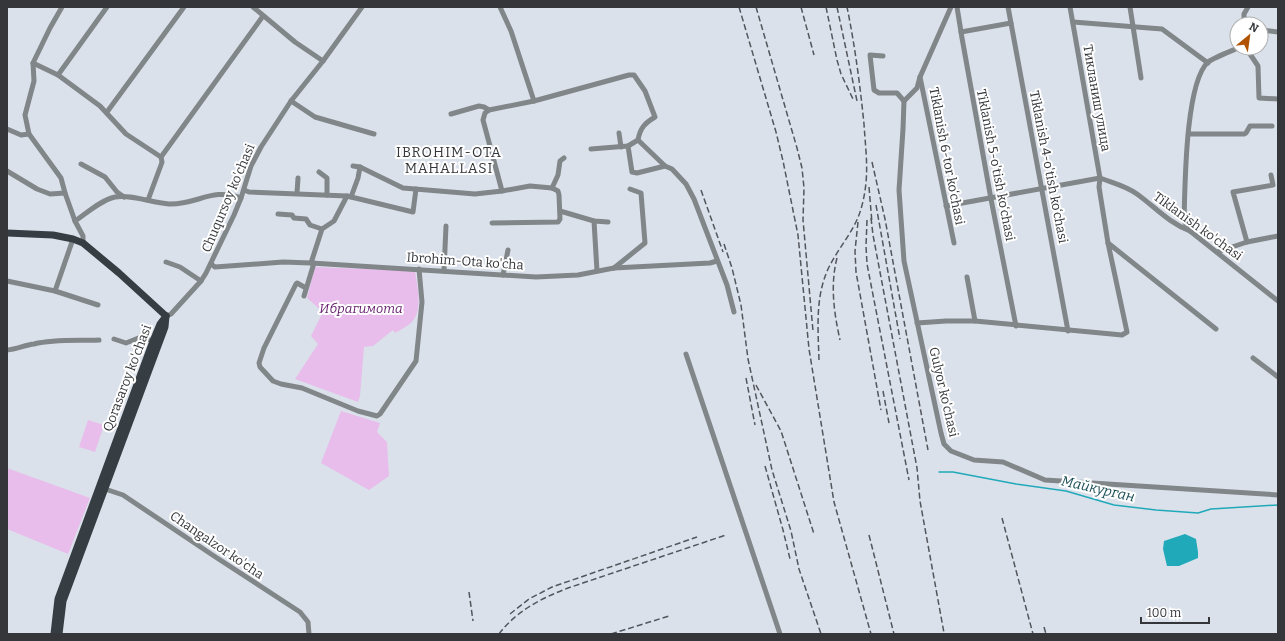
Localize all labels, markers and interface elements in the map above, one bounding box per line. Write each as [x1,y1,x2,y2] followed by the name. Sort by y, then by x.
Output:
[1229,16,1269,56] north arrow
[1247,20,1261,36] text: N
[1080,44,1114,152] street label: Тикланиш улица
[926,86,968,226] street label: Tiklanish 6-tor ko‘chasi
[974,88,1018,242] street label: Tiklanish 5-o'tish ko‘chasi
[1027,90,1071,245] street label: Tiklanish 4-o'tish ko‘chasi
[198,141,258,255] street label: Chuqursoy ko'chasi
[396,144,502,177] district label: IBROHIM-OTA MAHALLASI
[1151,189,1245,263] street label: Tiklanish ko'chasi
[406,249,524,273] street label: Ibrohim-Ota ko'cha
[319,301,403,316] park label: Ибрагимота
[100,322,154,434] street label: Qorasaroy ko'chasi
[926,346,962,438] street label: Gulyor ko'chasi
[1060,472,1136,506] water label: Майкурган
[167,508,267,582] street label: Changalzor ko'cha
[1141,599,1209,625] scale bar
[1147,606,1182,620] text: 100 m

